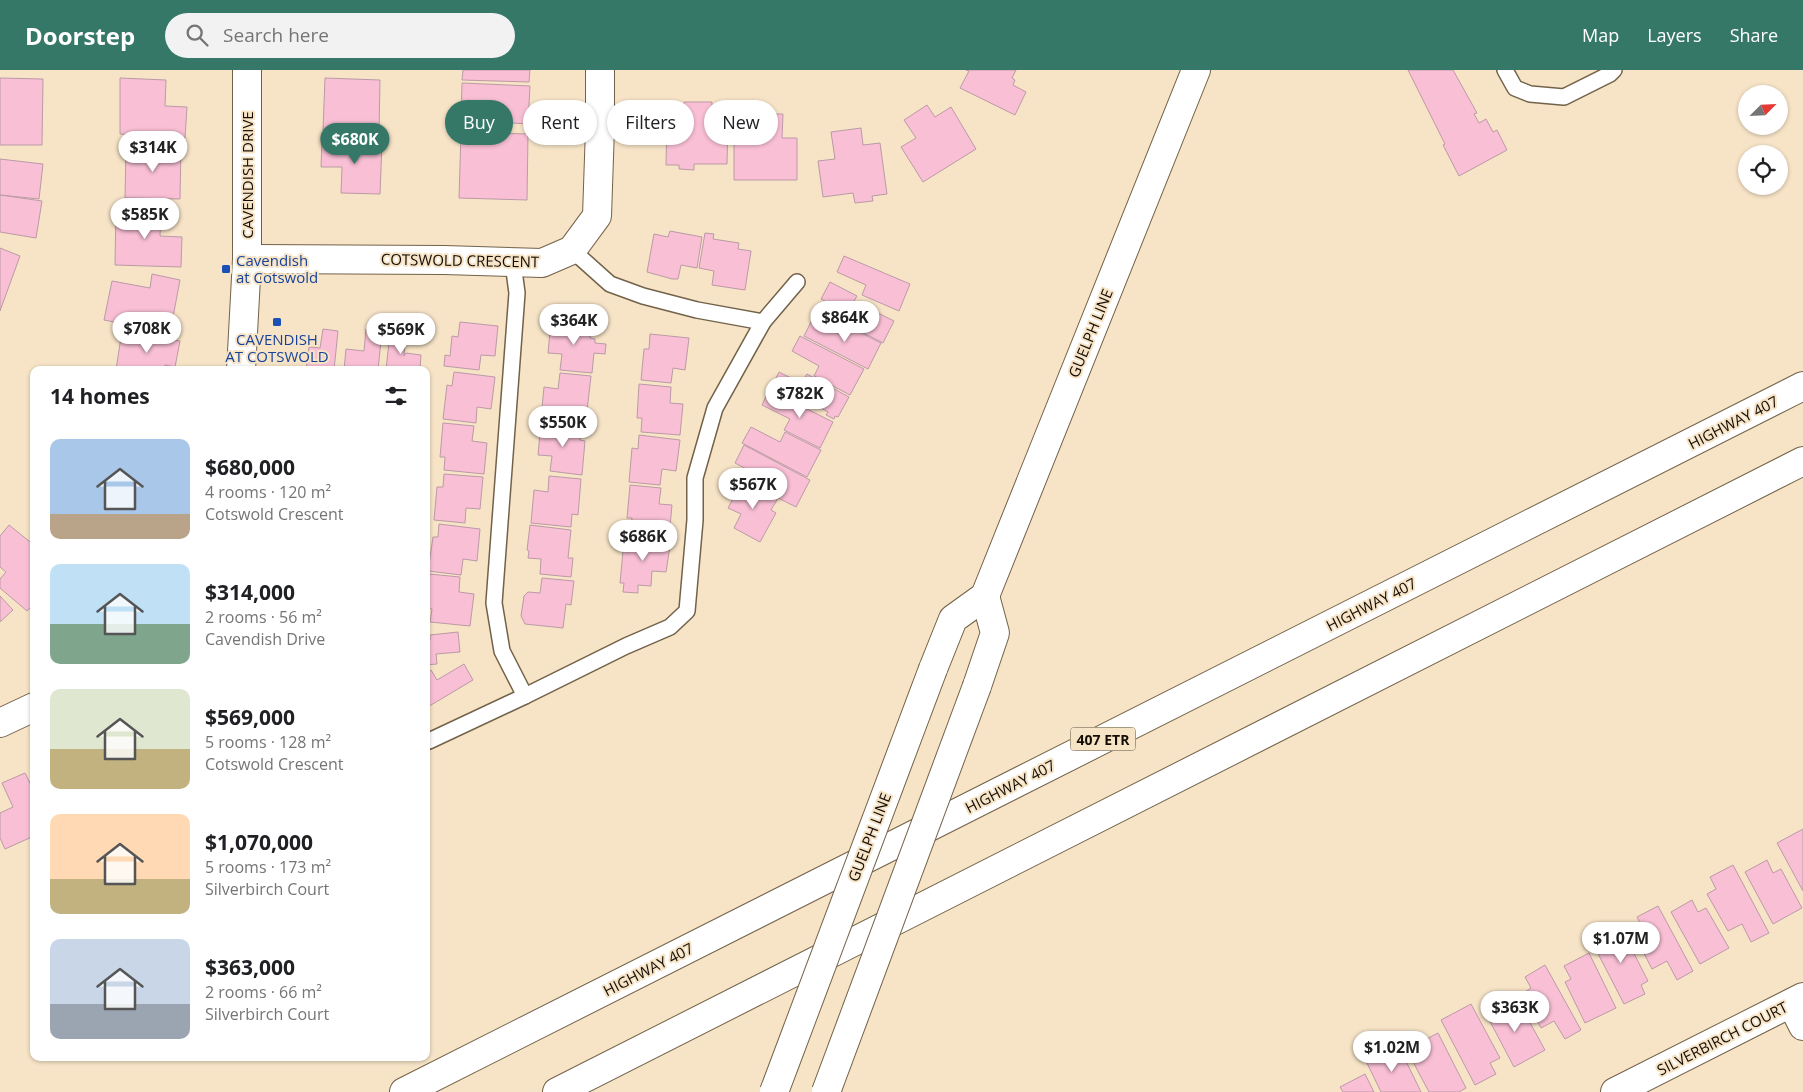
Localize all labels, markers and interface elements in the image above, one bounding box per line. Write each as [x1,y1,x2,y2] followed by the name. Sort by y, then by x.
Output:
[165,13,515,58] search box
[25,19,135,52] text: Doorstep
[183,21,211,49] icon: search
[223,22,329,48] text: Search here
[1582,23,1619,47] text: Map
[1647,23,1702,47] text: Layers
[1730,23,1778,47] text: Share
[1738,85,1788,135] north arrow
[1738,85,1788,195] map controls
[445,100,513,145] chip: Buy
[523,100,597,145] chip: Rent
[607,100,694,145] chip: Filters
[704,100,778,145] chip: New
[237,111,257,239] street label: CAVENDISH DRIVE
[320,122,390,165] pin: $680K
[331,128,379,150] text: $680K
[118,131,188,173] pin: $314K
[129,136,177,158] text: $314K
[1738,145,1788,195] button: locate
[110,198,180,240] pin: $585K
[121,203,169,225] text: $585K
[381,249,540,271] street label: COTSWOLD CRESCENT
[236,250,318,287] place label: Cavendish at Cotswold
[220,263,232,275] marker: Cavendish at Cotswold
[1063,286,1117,380] street label: GUELPH LINE
[810,300,880,343] pin: $864K
[539,304,609,346] pin: $364K
[821,306,869,328] text: $864K
[550,309,598,331] text: $364K
[112,312,182,354] pin: $708K
[366,312,436,355] pin: $569K
[271,316,283,328] marker: CAVENDISH AT COTSWOLD
[123,317,171,339] text: $708K
[377,318,425,340] text: $569K
[225,329,329,366] place label: CAVENDISH AT COTSWOLD
[765,376,835,419] pin: $782K
[50,382,150,410] text: 14 homes
[382,382,410,410] icon: filters
[776,382,824,404] text: $782K
[1685,391,1781,453] street label: HIGHWAY 407
[528,406,598,448] pin: $550K
[539,411,587,433] text: $550K
[205,453,295,481] text: $680,000
[90,459,150,519] icon: home
[718,468,788,510] pin: $567K
[729,473,777,495] text: $567K
[205,481,331,503] text: 4 rooms · 120 m²
[205,503,343,525] text: Cotswold Crescent
[608,520,678,562] pin: $686K
[619,525,667,547] text: $686K
[1323,573,1419,635] street label: HIGHWAY 407
[205,578,295,606] text: $314,000
[90,584,150,644] icon: home
[205,606,322,628] text: 2 rooms · 56 m²
[205,628,325,650] text: Cavendish Drive
[205,703,295,731] text: $569,000
[90,709,150,769] icon: home
[1070,728,1136,751] road number: 407 ETR
[205,731,331,753] text: 5 rooms · 128 m²
[205,753,343,775] text: Cotswold Crescent
[962,755,1058,817] street label: HIGHWAY 407
[843,790,895,884] street label: GUELPH LINE
[205,828,313,856] text: $1,070,000
[90,834,150,894] icon: home
[205,856,331,878] text: 5 rooms · 173 m²
[205,878,329,900] text: Silverbirch Court
[1580,922,1662,964] pin: $1.07M
[1593,927,1649,949] text: $1.07M
[600,938,696,1000] street label: HIGHWAY 407
[205,953,295,981] text: $363,000
[90,959,150,1019] icon: home
[205,981,322,1003] text: 2 rooms · 66 m²
[1480,990,1550,1033] pin: $363K
[1491,996,1539,1018] text: $363K
[1653,996,1791,1080] street label: SILVERBIRCH COURT
[205,1003,329,1025] text: Silverbirch Court
[1351,1030,1433,1073] pin: $1.02M
[1364,1036,1420,1058] text: $1.02M

